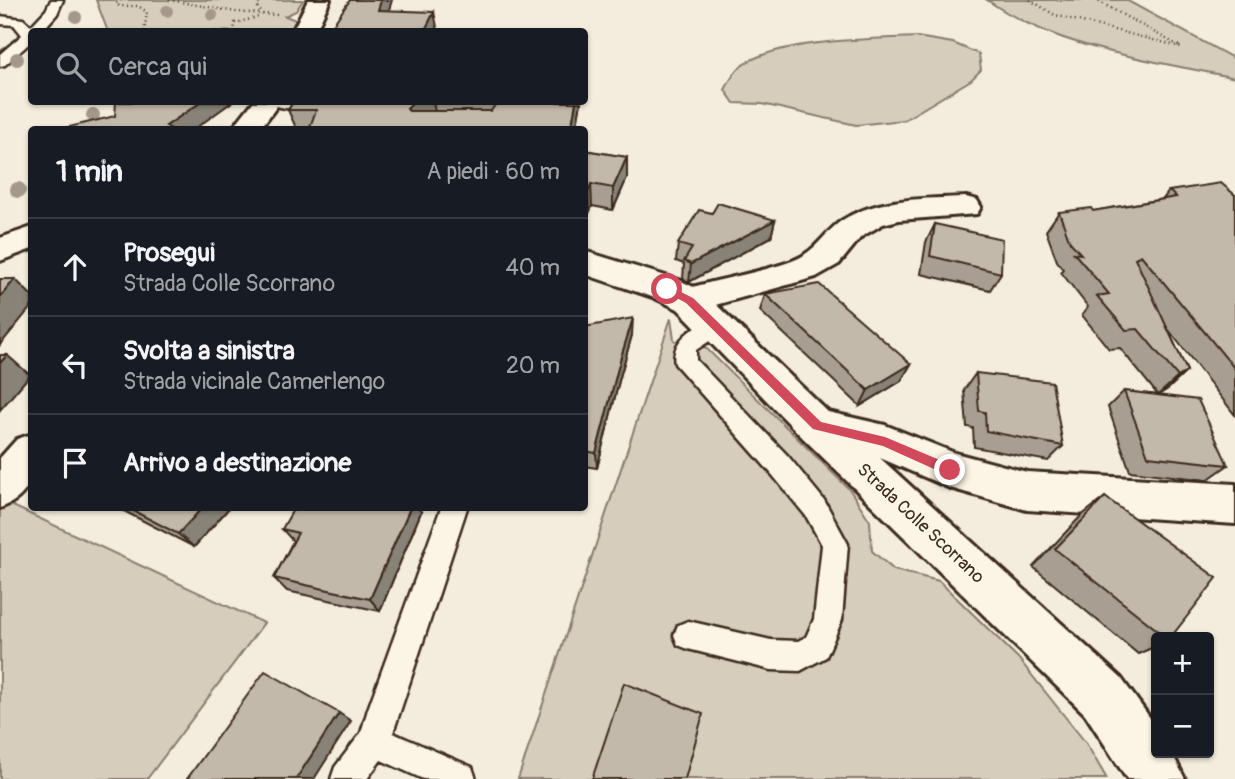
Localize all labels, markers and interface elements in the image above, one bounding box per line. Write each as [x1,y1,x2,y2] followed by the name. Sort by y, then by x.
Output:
[28,28,588,105] search box
[52,48,90,86] icon: search
[108,51,207,83] text: Cerca qui
[56,153,123,190] text: 1 min
[427,157,560,186] text: A piedi · 60 m
[123,237,215,269] text: Prosegui
[56,248,94,286] icon: ahead
[506,253,560,282] text: 40 m
[123,269,335,298] text: Strada Colle Scorrano
[651,273,682,304] route start
[123,335,295,367] text: Svolta a sinistra
[56,346,94,384] icon: left
[506,351,560,380] text: 20 m
[123,367,385,396] text: Strada vicinale Camerlengo
[56,444,94,482] icon: arrive
[123,447,351,479] text: Arrivo a destinazione
[934,454,965,485] route end
[852,458,989,589] street label: Strada Colle Scorrano
[1151,632,1214,758] map controls
[1151,632,1214,695] button: +
[1151,695,1214,758] button: −

